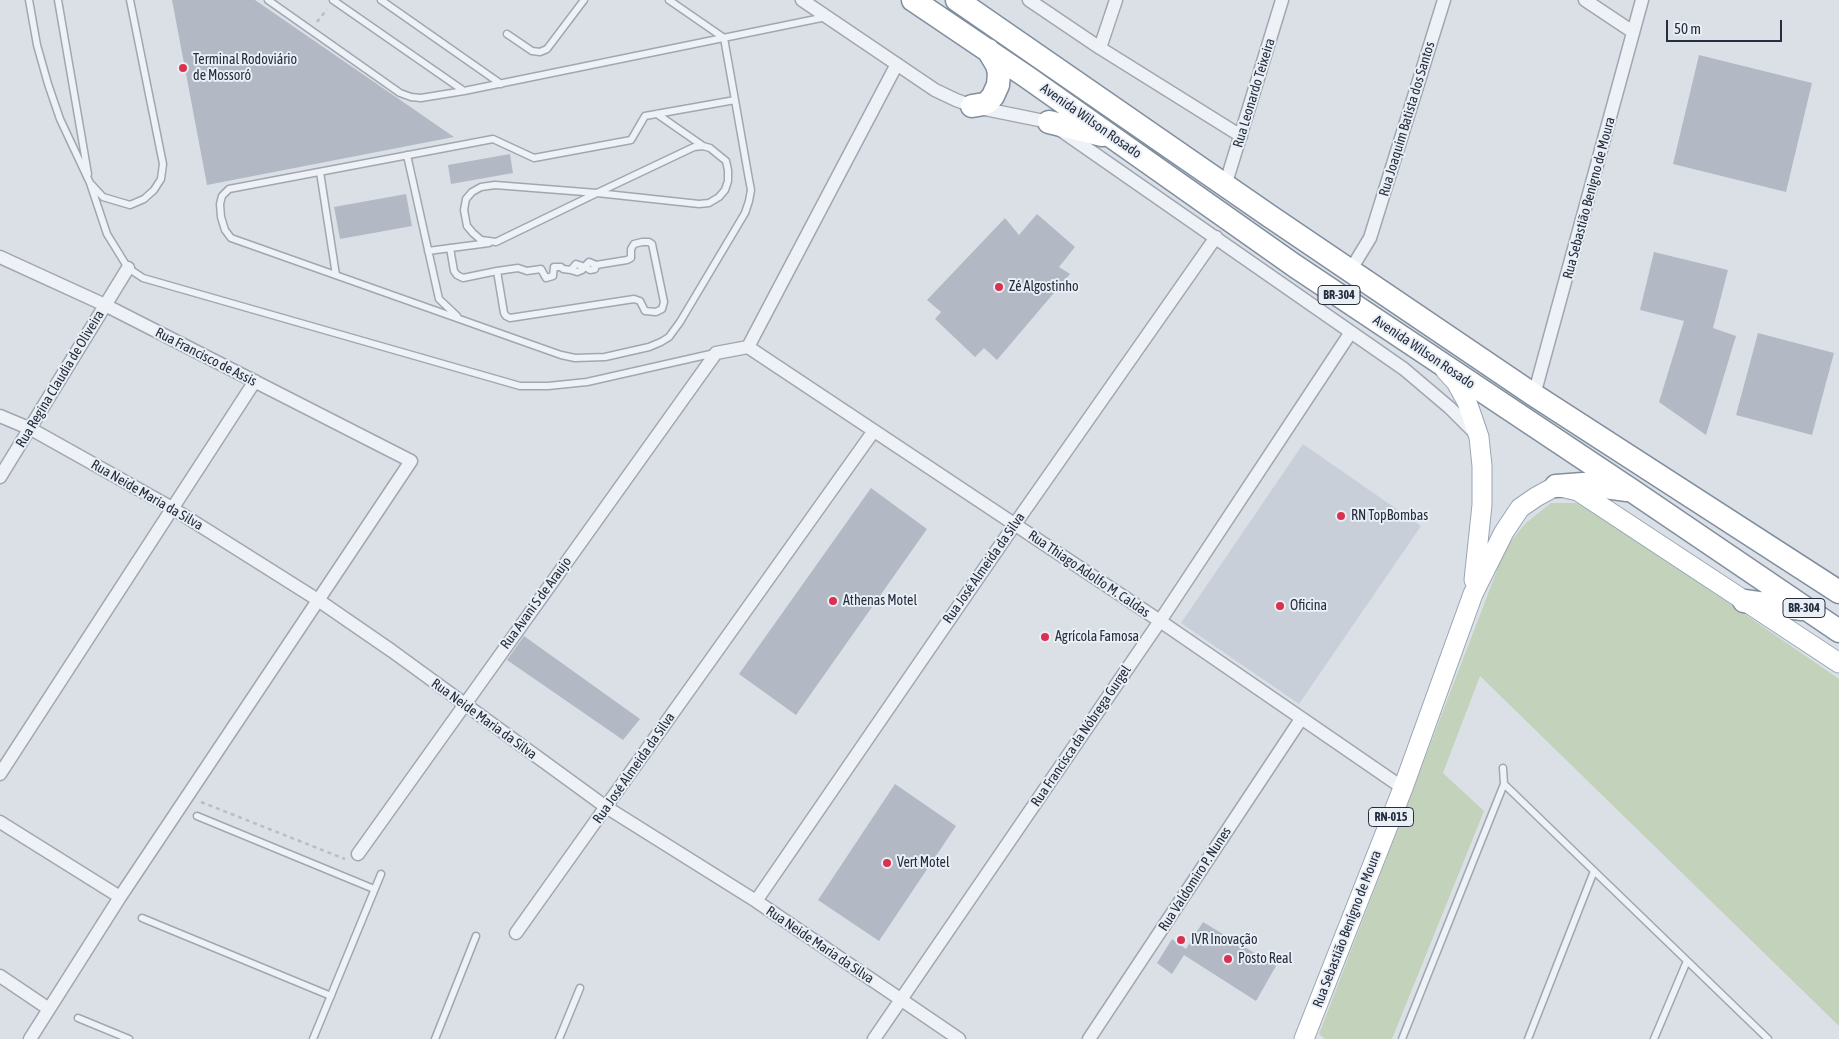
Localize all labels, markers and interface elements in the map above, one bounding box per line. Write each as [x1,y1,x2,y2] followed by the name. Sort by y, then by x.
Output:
[1669,10,1785,42] scale bar
[1674,20,1701,37] text: 50 m
[1229,36,1279,150] street label: Rua Leonardo Teixeira
[1375,40,1439,198] street label: Rua Joaquim Batista dos Santos
[193,52,297,84] place label: Terminal Rodoviário de Mossoró
[177,62,189,74] marker: Terminal Rodoviário de Mossoró
[1037,80,1145,162] street label: Avenida Wilson Rosado
[1559,115,1619,281] street label: Rua Sebastião Benigno de Moura
[1009,279,1079,295] place label: Zé Algostinho
[993,281,1005,293] marker: Zé Algostinho
[1318,286,1360,304] road number: BR-304
[12,307,108,451] street label: Rua Regina Claudia de Oliveira
[1370,312,1478,392] street label: Avenida Wilson Rosado
[152,324,260,390] street label: Rua Francisco de Assis
[88,456,206,534] street label: Rua Neide Maria da Silva
[1351,508,1428,524] place label: RN TopBombas
[939,509,1029,627] street label: Rua José Almeida da Silva
[1335,510,1347,522] marker: RN TopBombas
[1025,527,1153,621] street label: Rua Thiago Adolfo M. Caldas
[497,554,575,652] street label: Rua Avani S de Araujo
[843,593,917,609] place label: Athenas Motel
[827,595,839,607] marker: Athenas Motel
[1290,598,1327,614] place label: Oficina
[1783,598,1825,618] road number: BR-304
[1274,600,1286,612] marker: Oficina
[1055,629,1139,645] place label: Agrícola Famosa
[1039,631,1051,643] marker: Agrícola Famosa
[1027,662,1135,810] street label: Rua Francisca da Nóbrega Gurgel
[428,675,540,763] street label: Rua Neide Maria da Silva
[589,709,679,827] street label: Rua José Almeida da Silva
[1368,808,1414,826] road number: RN-015
[1155,824,1235,934] street label: Rua Valdomiro P. Nunes
[1309,848,1385,1010] street label: Rua Sebastião Benígno de Moura
[897,855,950,871] place label: Vert Motel
[881,857,893,869] marker: Vert Motel
[763,903,877,987] street label: Rua Neide Maria da Silva
[1191,932,1258,948] place label: IVR Inovação
[1175,934,1187,946] marker: IVR Inovação
[1238,951,1292,967] place label: Posto Real
[1222,953,1234,965] marker: Posto Real

